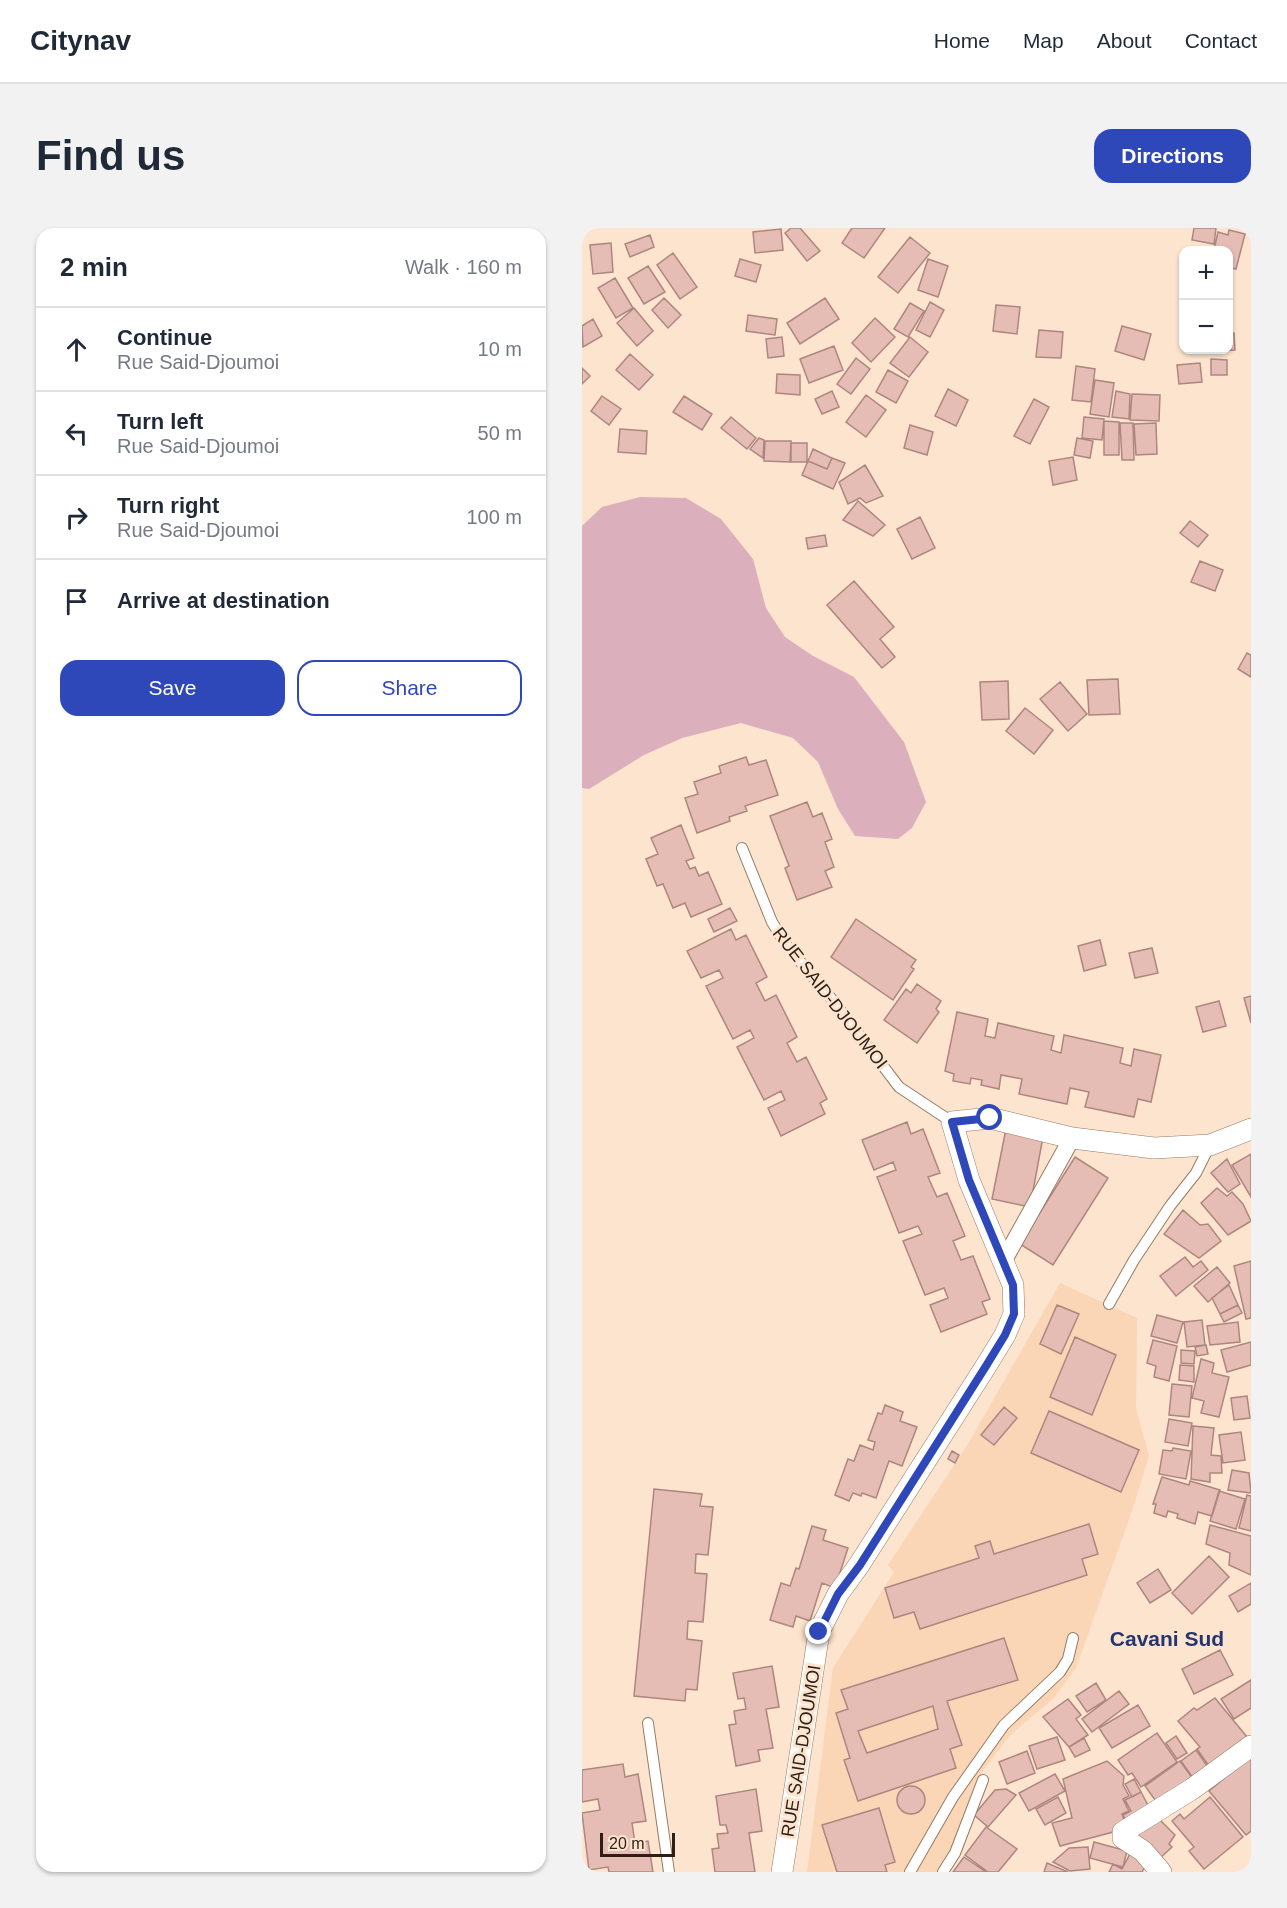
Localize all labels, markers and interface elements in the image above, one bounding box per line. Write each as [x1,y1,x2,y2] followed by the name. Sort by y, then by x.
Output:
[30,25,131,56] text: Citynav
[934,29,990,52] text: Home
[1023,29,1064,52] text: Map
[1097,29,1152,52] text: About
[1185,29,1257,52] text: Contact
[1094,129,1251,183] button: Directions
[36,132,185,179] text: Find us
[1179,246,1233,354] map controls
[1179,246,1233,300] button: +
[60,252,128,282] text: 2 min
[405,256,522,278] text: Walk · 160 m
[1179,300,1233,354] button: −
[117,325,212,350] text: Continue
[60,333,93,366] icon: ahead
[478,338,522,360] text: 10 m
[117,351,279,373] text: Rue Said-Djoumoi
[117,409,203,434] text: Turn left
[60,417,93,450] icon: left
[478,422,522,444] text: 50 m
[117,435,279,457] text: Rue Said-Djoumoi
[117,493,219,518] text: Turn right
[60,501,93,534] icon: right
[466,506,522,528] text: 100 m
[117,519,279,541] text: Rue Said-Djoumoi
[60,585,93,618] icon: arrive
[117,588,330,613] text: Arrive at destination
[60,660,285,716] button: Save
[297,660,522,716] button: Share
[769,923,891,1073] street label: RUE SAID-DJOUMOI
[976,1104,1002,1130] route start
[805,1618,831,1644] route end
[1110,1627,1224,1650] district label: Cavani Sud
[778,1663,824,1839] street label: RUE SAID-DJOUMOI
[600,1830,675,1858] scale bar
[609,1835,645,1852] text: 20 m

